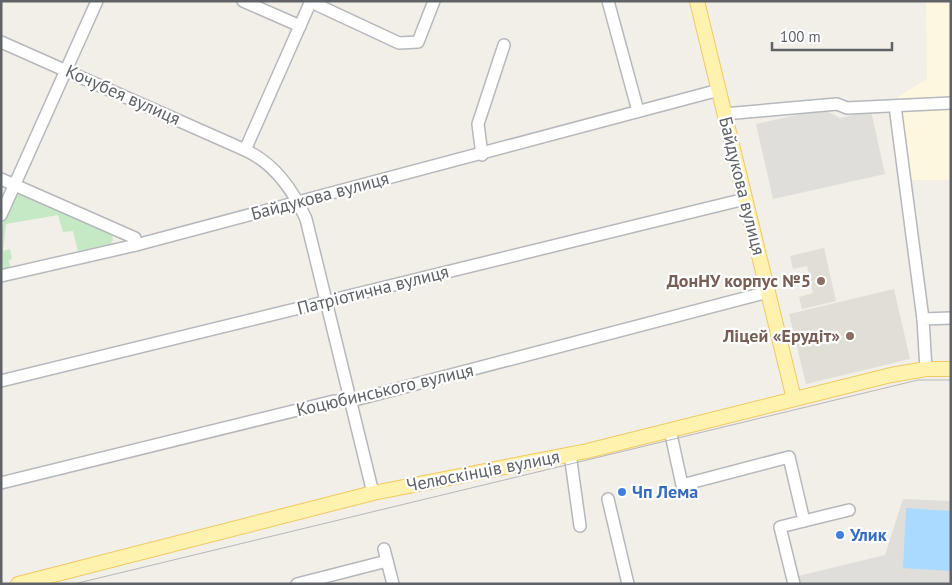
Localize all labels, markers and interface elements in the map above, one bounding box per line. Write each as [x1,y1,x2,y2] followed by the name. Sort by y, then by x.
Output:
[772,20,892,52] scale bar
[780,27,821,46] text: 100 m
[62,59,184,130] street label: Кочубея вулиця
[714,114,771,258] street label: Байдукова вулиця
[248,166,391,225] street label: Байдукова вулиця
[295,260,451,319] street label: Патріотична вулиця
[667,269,811,292] place label: ДонНУ корпус №5
[815,275,827,287] marker: ДонНУ корпус №5
[722,324,840,347] place label: Ліцей «Ерудіт»
[844,330,856,342] marker: Ліцей «Ерудіт»
[294,358,476,421] street label: Коцюбинського вулиця
[404,444,562,497] street label: Челюскінців вулиця
[632,480,698,503] place label: Чп Лема
[616,486,628,498] marker: Чп Лема
[849,523,887,546] place label: Улик
[834,529,846,541] marker: Улик

